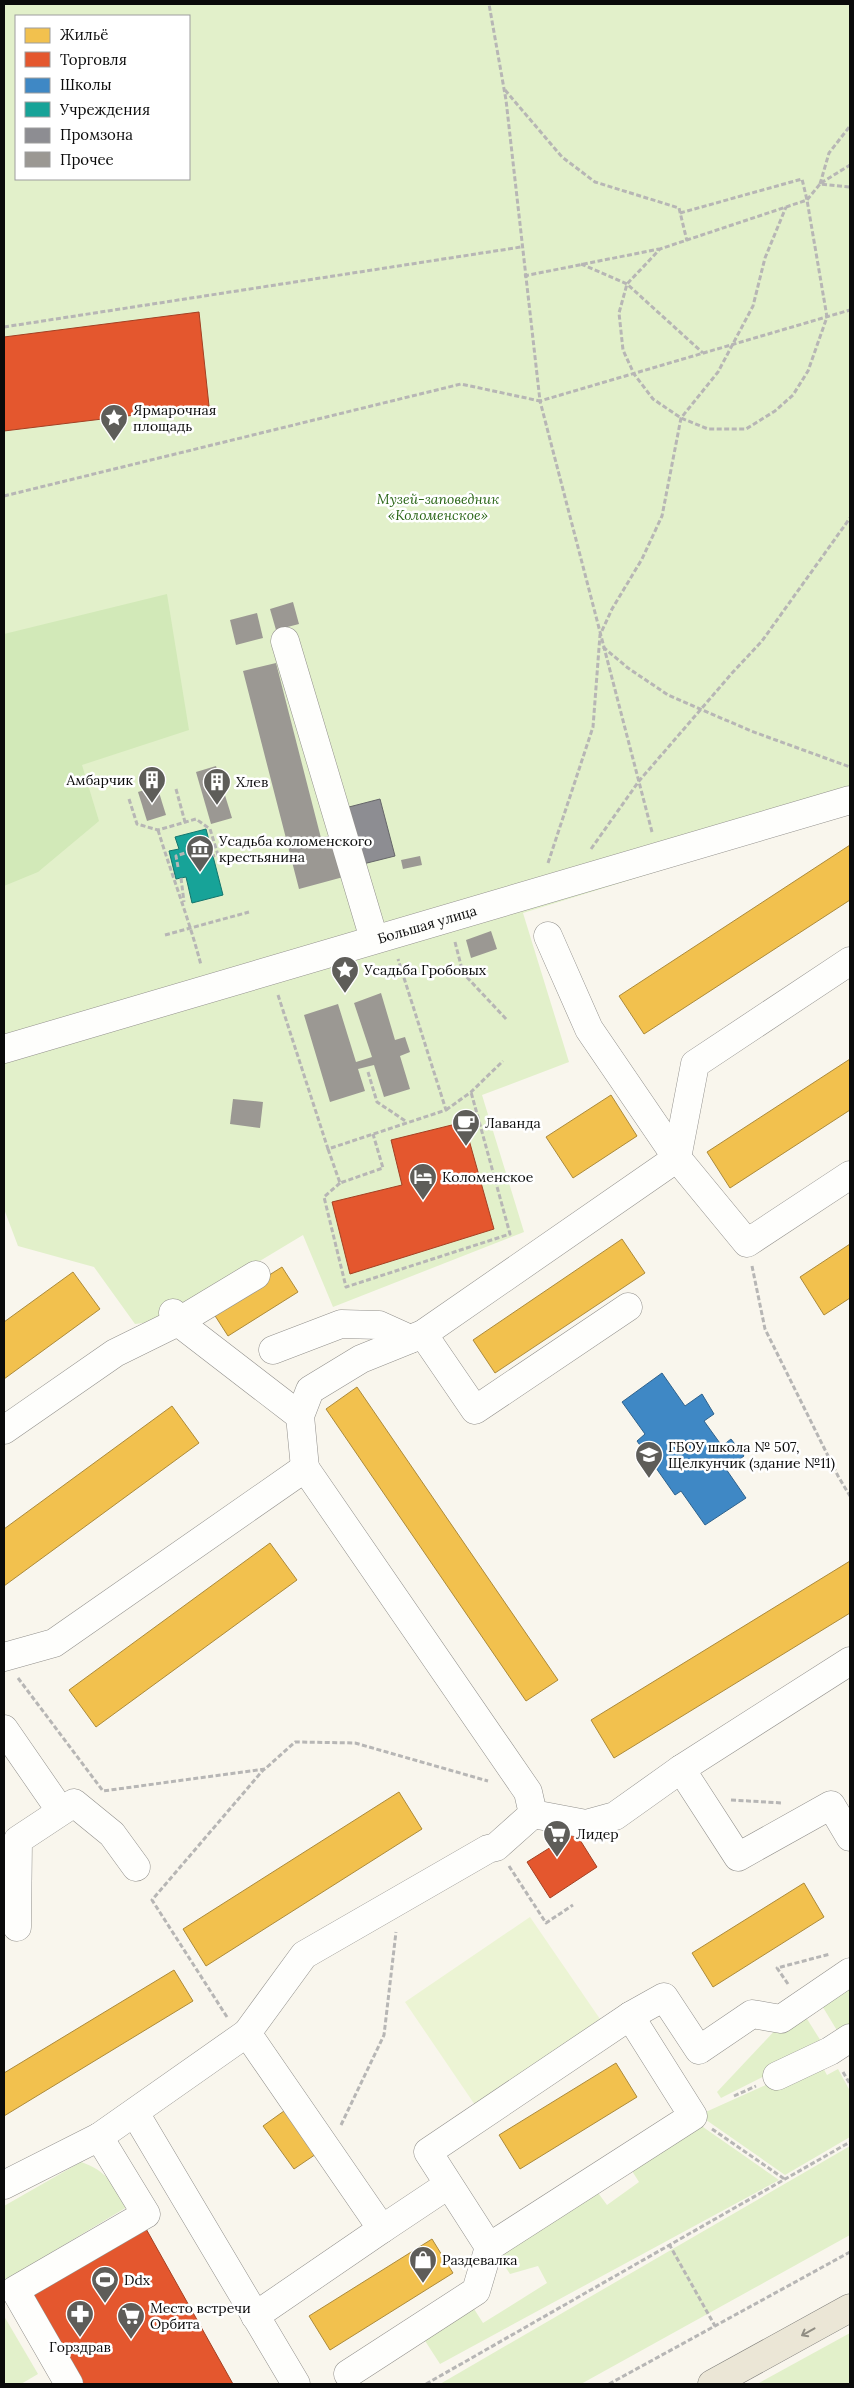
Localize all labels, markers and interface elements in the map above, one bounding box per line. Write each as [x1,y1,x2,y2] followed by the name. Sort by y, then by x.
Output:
[15,15,190,180] legend
[60,25,108,44] text: Жильё
[60,50,127,69] text: Торговля
[60,75,112,94] text: Школы
[59,100,150,119] text: Учреждения
[60,125,133,144] text: Промзона
[60,150,114,169] text: Прочее
[133,401,216,435] place label: Ярмарочная площадь
[99,403,129,442] place icon: Ярмарочная площадь
[377,490,499,524] park label: Музей-заповедник «Коломенское»
[137,765,167,804] building icon: Амбарчик
[202,767,232,806] building icon: Хлев
[66,771,133,789] place label: Амбарчик
[236,773,268,791] place label: Хлев
[218,832,372,866] place label: Усадьба коломенского крестьянина
[185,834,215,873] museum icon: Усадьба коломенского крестьянина
[375,901,479,948] street label: Большая улица
[330,955,360,994] place icon: Усадьба Гробовых
[363,961,487,979] place label: Усадьба Гробовых
[451,1108,481,1147] cafe icon: Лаванда
[485,1114,541,1132] place label: Лаванда
[408,1162,438,1201] hotel icon: Коломенское
[442,1168,534,1186] place label: Коломенское
[668,1438,835,1472] place label: ГБОУ школа № 507, Щелкунчик (здание №11)
[634,1440,664,1479] school or university icon: ГБОУ школа № 507, Щелкунчик (здание №11)
[542,1819,572,1858] supermarket icon: Лидер
[576,1825,619,1843] place label: Лидер
[408,2245,438,2284] shop icon: Раздевалка
[442,2251,518,2269] place label: Раздевалка
[90,2265,120,2304] sports icon: Ddx
[124,2271,151,2289] place label: Ddx
[65,2299,95,2338] pharmacy icon: Горздрав
[150,2299,251,2333] place label: Место встречи Орбита
[116,2301,146,2340] supermarket icon: Место встречи Орбита
[800,2327,815,2337] one-way arrow
[49,2338,111,2356] place label: Горздрав

